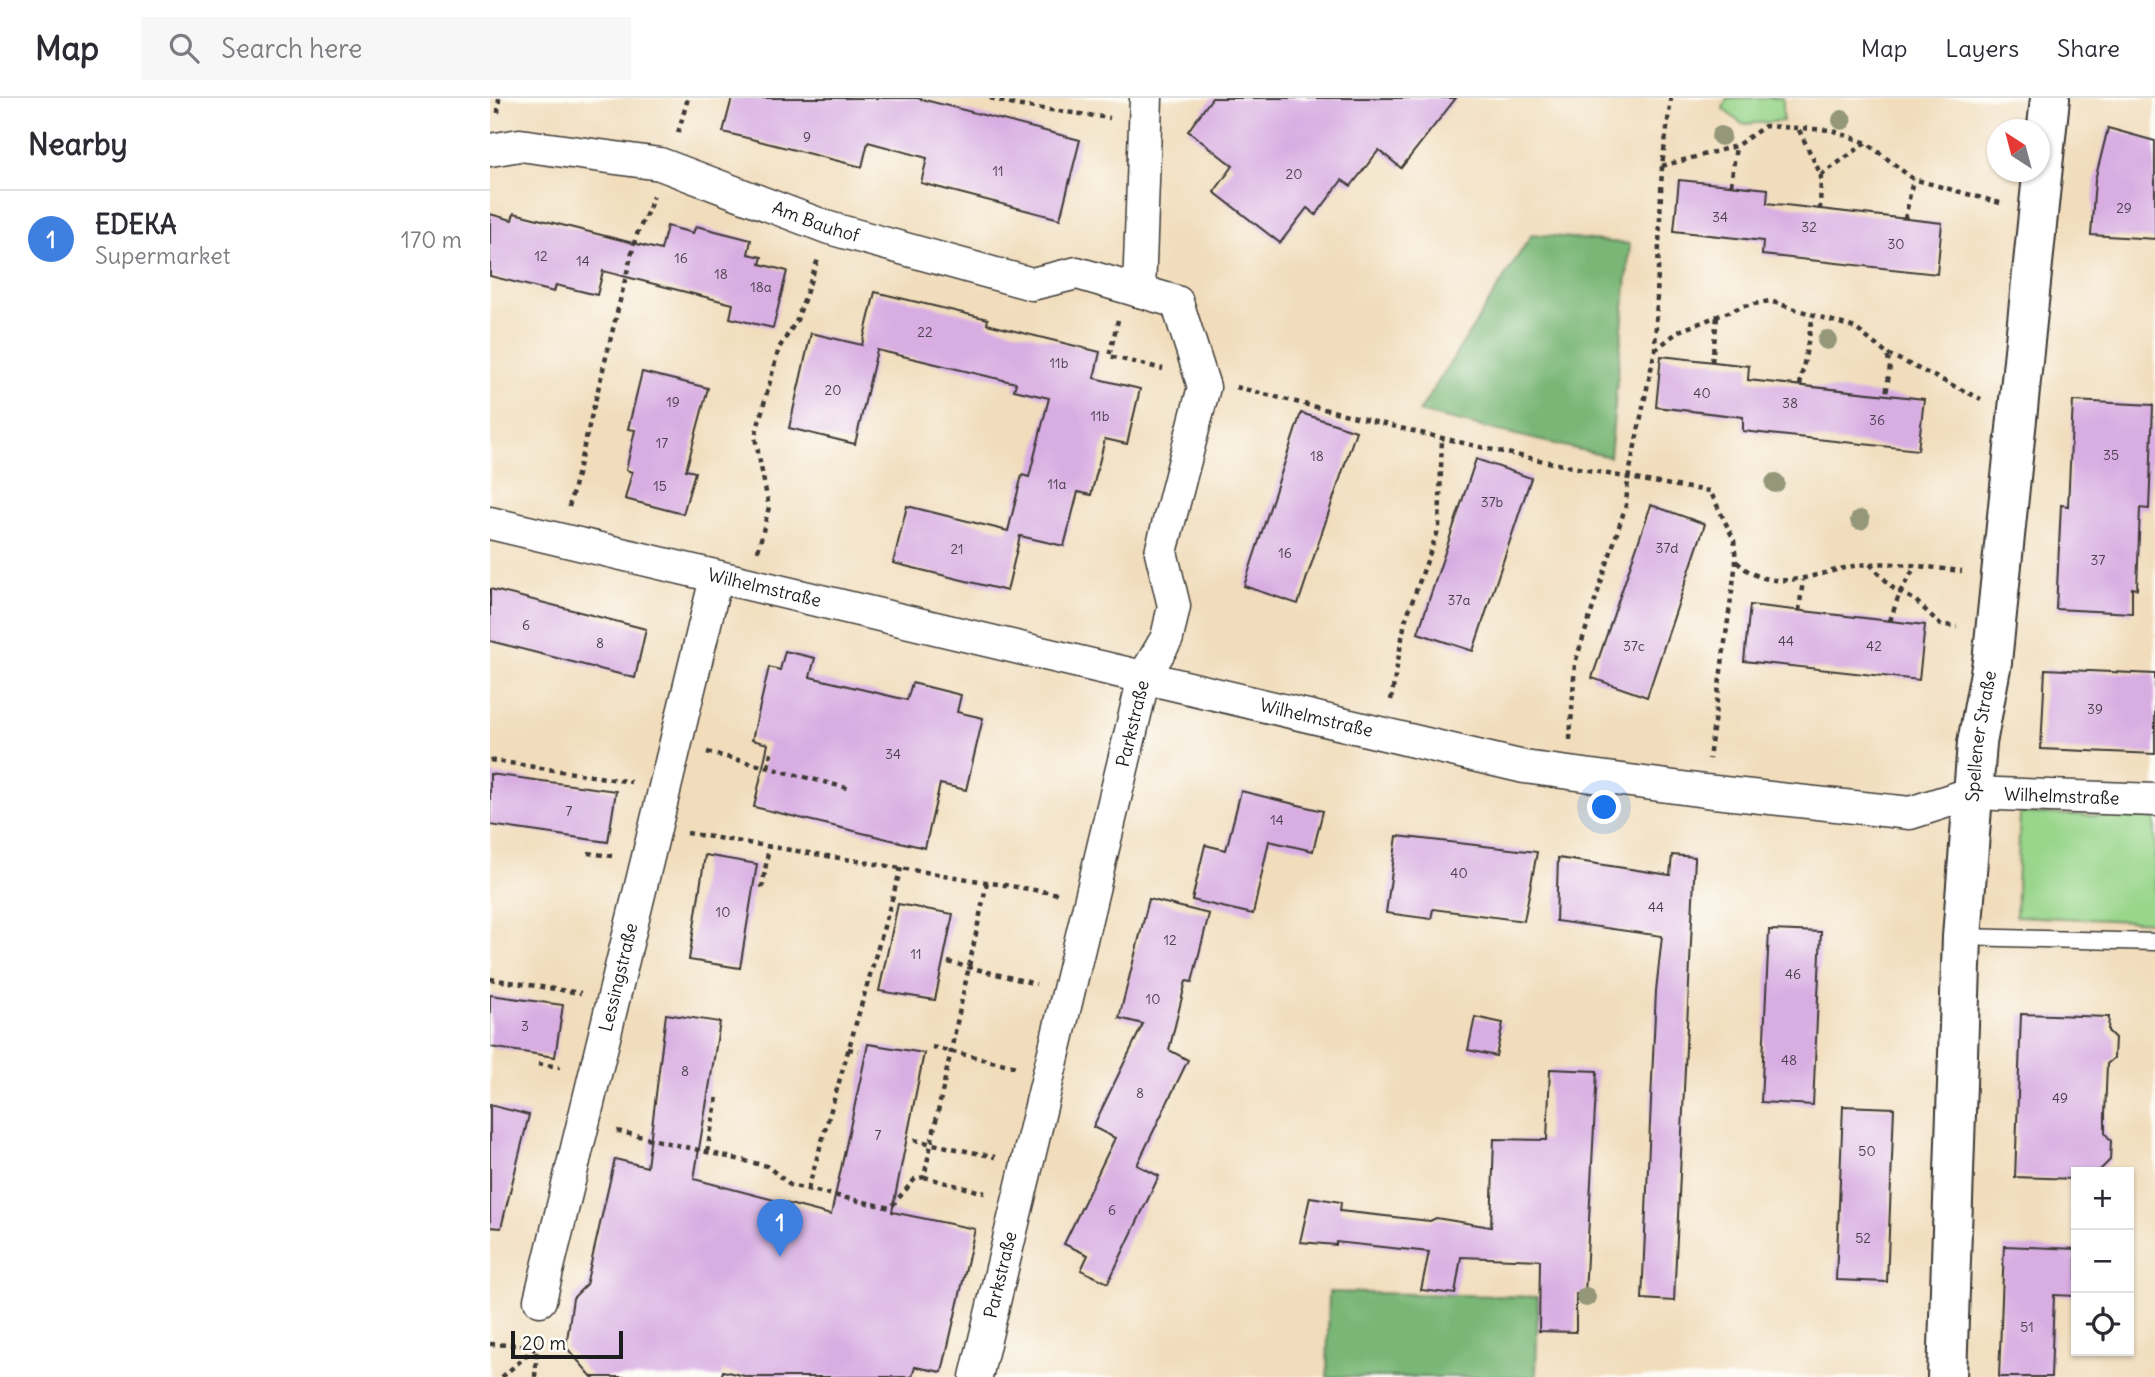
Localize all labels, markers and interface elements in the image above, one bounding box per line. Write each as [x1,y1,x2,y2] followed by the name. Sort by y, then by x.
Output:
[141,17,631,80] search box
[35,27,99,69] text: Map
[165,29,203,67] icon: search
[221,32,362,65] text: Search here
[1861,33,1907,63] text: Map
[1945,33,2019,63] text: Layers
[2057,33,2120,63] text: Share
[1987,119,2050,182] north arrow
[28,125,128,163] text: Nearby
[803,128,811,146] house number: 9
[992,162,1004,180] house number: 11
[1286,165,1302,183] house number: 20
[769,196,863,247] street label: Am Bauhof
[2116,199,2132,217] house number: 29
[95,208,177,241] text: EDEKA
[1712,208,1728,226] house number: 34
[1801,218,1817,236] house number: 32
[46,225,56,254] text: 1
[401,225,462,254] text: 170 m
[1887,235,1905,253] house number: 30
[95,241,231,270] text: Supermarket
[534,247,548,265] house number: 12
[674,249,688,267] house number: 16
[576,252,590,270] house number: 14
[714,265,728,283] house number: 18
[750,278,772,296] house number: 18a
[917,323,933,341] house number: 22
[1050,354,1069,372] house number: 11b
[825,381,841,399] house number: 20
[1693,384,1711,402] house number: 40
[666,393,680,411] house number: 19
[1782,394,1798,412] house number: 38
[1091,407,1110,425] house number: 11b
[1869,411,1885,429] house number: 36
[656,434,668,452] house number: 17
[2103,446,2119,464] house number: 35
[1310,447,1324,465] house number: 18
[1047,475,1067,493] house number: 11a
[653,477,667,495] house number: 15
[1481,493,1504,511] house number: 37b
[1655,539,1679,557] house number: 37d
[950,540,964,558] house number: 21
[1278,544,1292,562] house number: 16
[2091,551,2106,569] house number: 37
[706,563,823,612] street label: Wilhelmstraße
[1448,591,1470,609] house number: 37a
[522,616,530,634] house number: 6
[1778,632,1794,650] house number: 44
[596,634,604,652] house number: 8
[1623,637,1645,655] house number: 37c
[1866,637,1882,655] house number: 42
[1960,669,2001,803] street label: Spellener Straße
[1111,678,1154,769] street label: Parkstraße
[1258,693,1375,742] street label: Wilhelmstraße
[2087,700,2103,718] house number: 39
[885,745,901,763] house number: 34
[2003,782,2120,810] street label: Wilhelmstraße
[1587,790,1621,824] your location
[566,802,573,820] house number: 7
[1270,811,1284,829] house number: 14
[1450,864,1468,882] house number: 40
[1648,898,1664,916] house number: 44
[716,903,730,921] house number: 10
[594,921,642,1034] street label: Lessingstraße
[1163,931,1177,949] house number: 12
[910,945,922,963] house number: 11
[1785,965,1801,983] house number: 46
[1146,990,1160,1008] house number: 10
[521,1017,529,1035] house number: 3
[1781,1051,1797,1069] house number: 48
[681,1062,689,1080] house number: 8
[1136,1084,1144,1102] house number: 8
[2052,1089,2068,1107] house number: 49
[875,1126,882,1144] house number: 7
[1858,1142,1876,1160] house number: 50
[2071,1167,2134,1356] map controls
[2071,1167,2134,1230] button: +
[757,1199,803,1257] pin: 1
[1108,1201,1116,1219] house number: 6
[979,1229,1022,1320] street label: Parkstraße
[1855,1229,1871,1247] house number: 52
[2071,1230,2134,1293] button: −
[2071,1293,2134,1356] button: locate
[2020,1318,2034,1336] house number: 51
[511,1328,623,1360] scale bar
[522,1331,566,1355] text: 20 m

